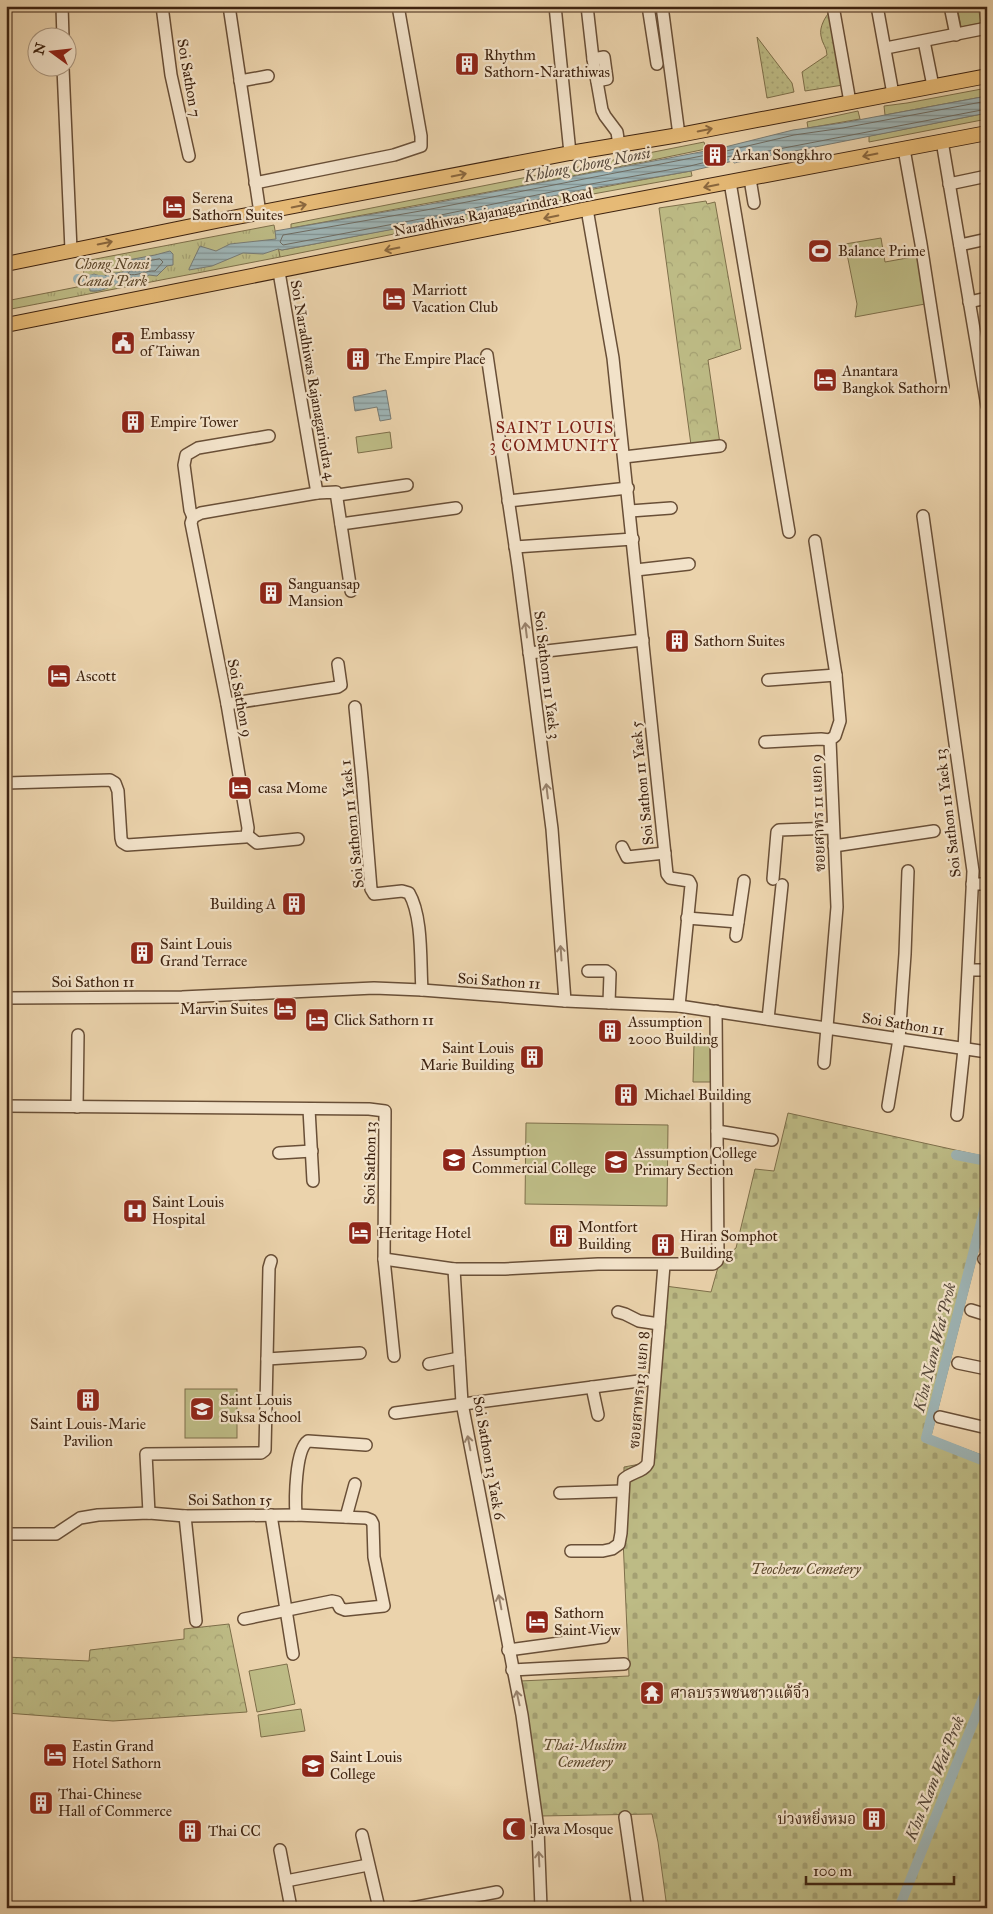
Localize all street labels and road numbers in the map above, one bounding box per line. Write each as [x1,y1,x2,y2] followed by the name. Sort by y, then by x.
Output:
[173,37,205,119] street label: Soi Sathon 7
[392,184,595,240] street label: Naradhiwas Rajanagarindra Road
[287,279,340,482] street label: Soi Naradhiwas Rajanagarindra 4
[530,610,564,740] street label: Soi Sathorn 11 Yaek 3
[224,657,256,739] street label: Soi Sathon 9
[627,720,657,846] street label: Soi Sathon 11 Yaek 5
[931,748,965,878] street label: Soi Sathon 11 Yaek 13
[807,754,829,872] street label: ซอยสาทร 11 แยก 9
[336,759,368,889] street label: Soi Sathorn 11 Yaek 1
[457,969,541,993] street label: Soi Sathon 11
[51,973,135,991] street label: Soi Sathon 11
[861,1009,946,1039] street label: Soi Sathon 11
[360,1121,380,1205] street label: Soi Sathon 13
[625,1330,653,1450] street label: ซอยสาทร 13 แยก 8
[469,1395,509,1523] street label: Soi Sathon 13 Yaek 6
[188,1491,272,1509] street label: Soi Sathon 15

